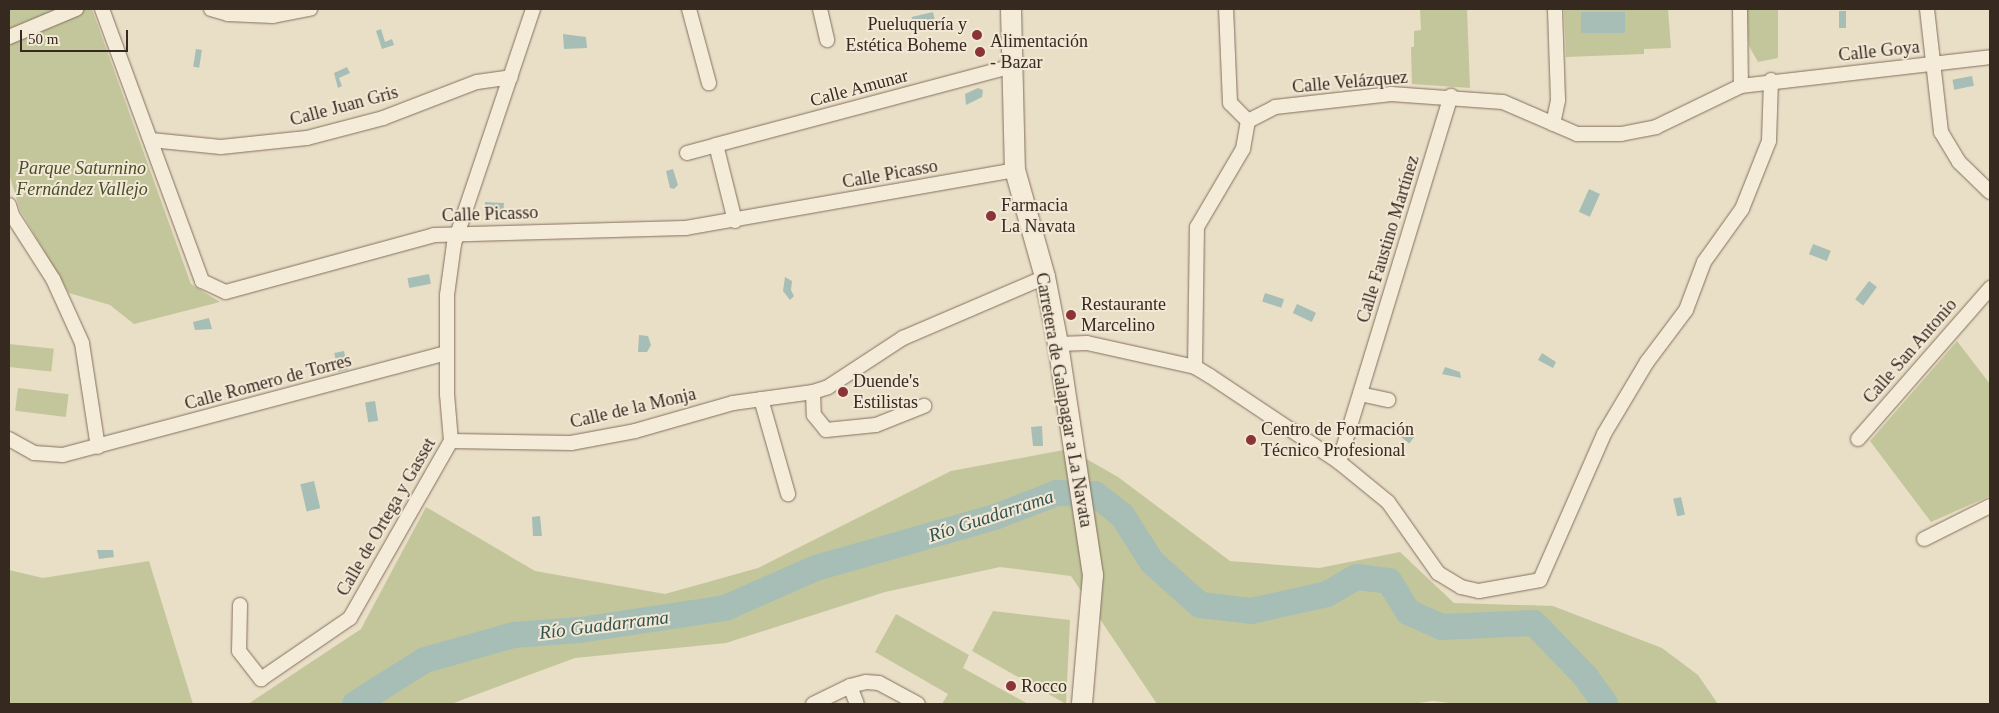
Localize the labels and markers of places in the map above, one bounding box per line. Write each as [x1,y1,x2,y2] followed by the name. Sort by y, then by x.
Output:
[846,14,967,56] place label: Pueluquería y Estética Boheme
[971,29,983,41] marker: Pueluquería y Estética Boheme
[990,31,1088,74] place label: Alimentación - Bazar
[974,46,986,58] marker: Alimentación - Bazar
[1001,195,1075,238] place label: Farmacia La Navata
[985,210,997,222] marker: Farmacia La Navata
[1081,294,1166,336] place label: Restaurante Marcelino
[1065,309,1077,321] marker: Restaurante Marcelino
[853,371,919,414] place label: Duende's Estilistas
[837,386,849,398] marker: Duende's Estilistas
[1261,419,1414,462] place label: Centro de Formación Técnico Profesional
[1245,434,1257,446] marker: Centro de Formación Técnico Profesional
[1021,675,1067,697] place label: Rocco
[1005,680,1017,692] marker: Rocco

